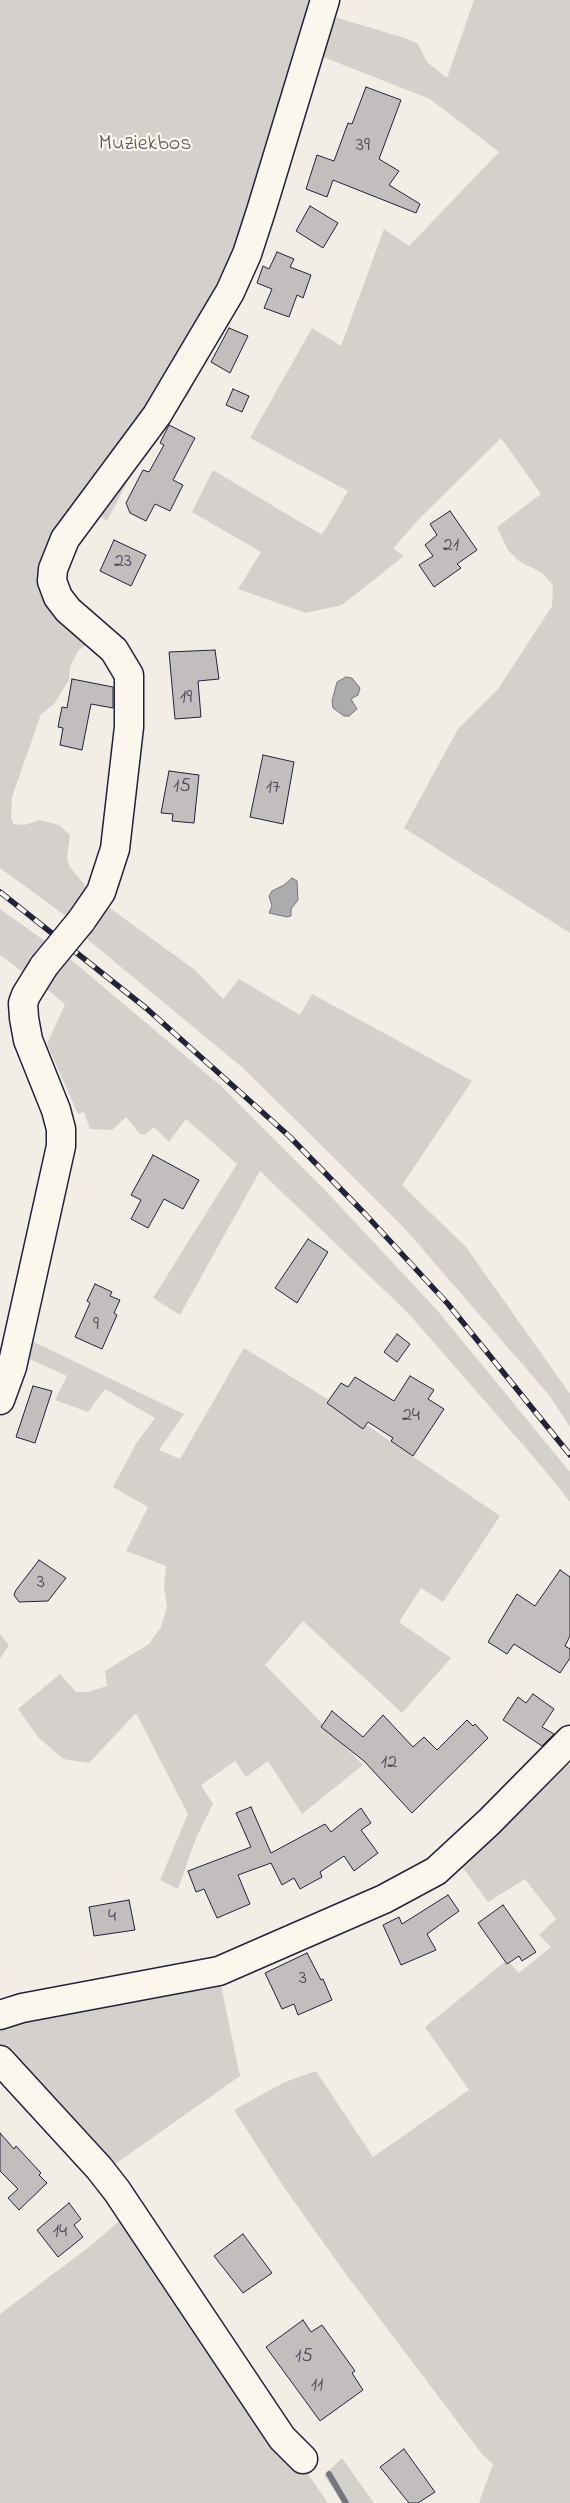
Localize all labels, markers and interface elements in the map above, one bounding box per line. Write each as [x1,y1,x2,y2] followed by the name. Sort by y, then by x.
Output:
[99,132,191,158] park label: Muziekbos
[356,135,370,159] house number: 39
[443,535,459,559] house number: 21
[114,551,132,575] house number: 23
[180,687,192,711] house number: 19
[173,776,191,800] house number: 15
[266,777,280,801] house number: 17
[93,1314,99,1338] house number: 9
[402,1405,420,1429] house number: 24
[37,1572,45,1596] house number: 3
[381,1752,397,1776] house number: 12
[108,1906,116,1930] house number: 4
[299,1968,307,1992] house number: 3
[53,2221,67,2245] house number: 14
[295,2346,313,2370] house number: 15
[311,2375,323,2399] house number: 11

